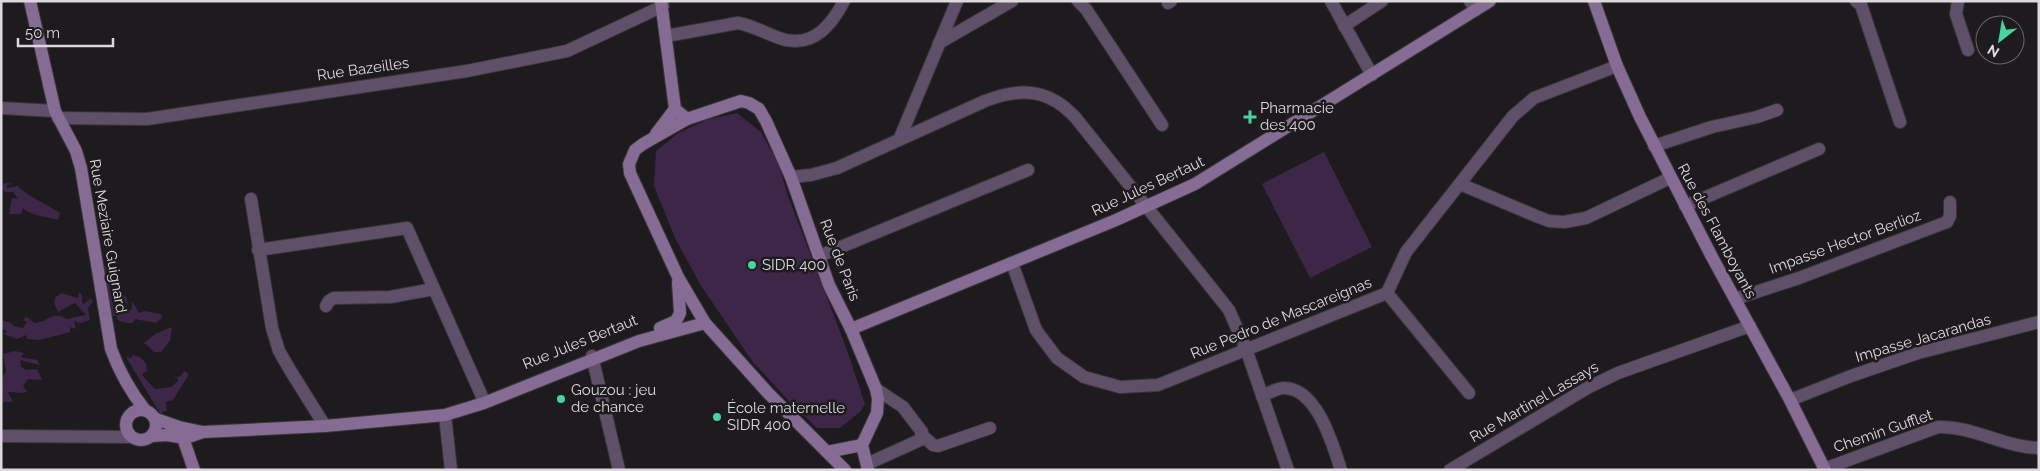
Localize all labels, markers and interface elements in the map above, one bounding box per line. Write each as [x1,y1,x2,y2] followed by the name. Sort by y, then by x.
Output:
[18,15,112,47] scale bar
[1975,15,2025,65] north arrow
[25,24,60,42] text: 50 m
[1985,42,2002,61] text: N
[316,54,410,84] street label: Rue Bazeilles
[1260,99,1334,134] place label: Pharmacie des 400
[1244,111,1256,123] marker: Pharmacie des 400
[1089,152,1207,220] street label: Rue Jules Bertaut
[86,158,130,314] street label: Rue Meziaire Guignard
[1674,160,1760,302] street label: Rue des Flamboyants
[1767,206,1923,278] street label: Impasse Hector Berlioz
[816,216,864,304] street label: Rue de Paris
[762,256,826,274] place label: SIDR 400
[746,259,758,271] marker: SIDR 400
[1188,273,1374,363] street label: Rue Pedro de Mascareignas
[1853,310,1993,366] street label: Impasse Jacarandas
[520,311,640,373] street label: Rue Jules Bertaut
[1466,358,1602,446] street label: Rue Martinel Lassays
[571,381,656,416] place label: Gouzou : jeu de chance
[555,393,567,405] marker: Gouzou : jeu de chance
[727,399,845,434] place label: École maternelle SIDR 400
[1831,406,1935,456] street label: Chemin Gufflet
[711,411,723,423] marker: École maternelle SIDR 400

